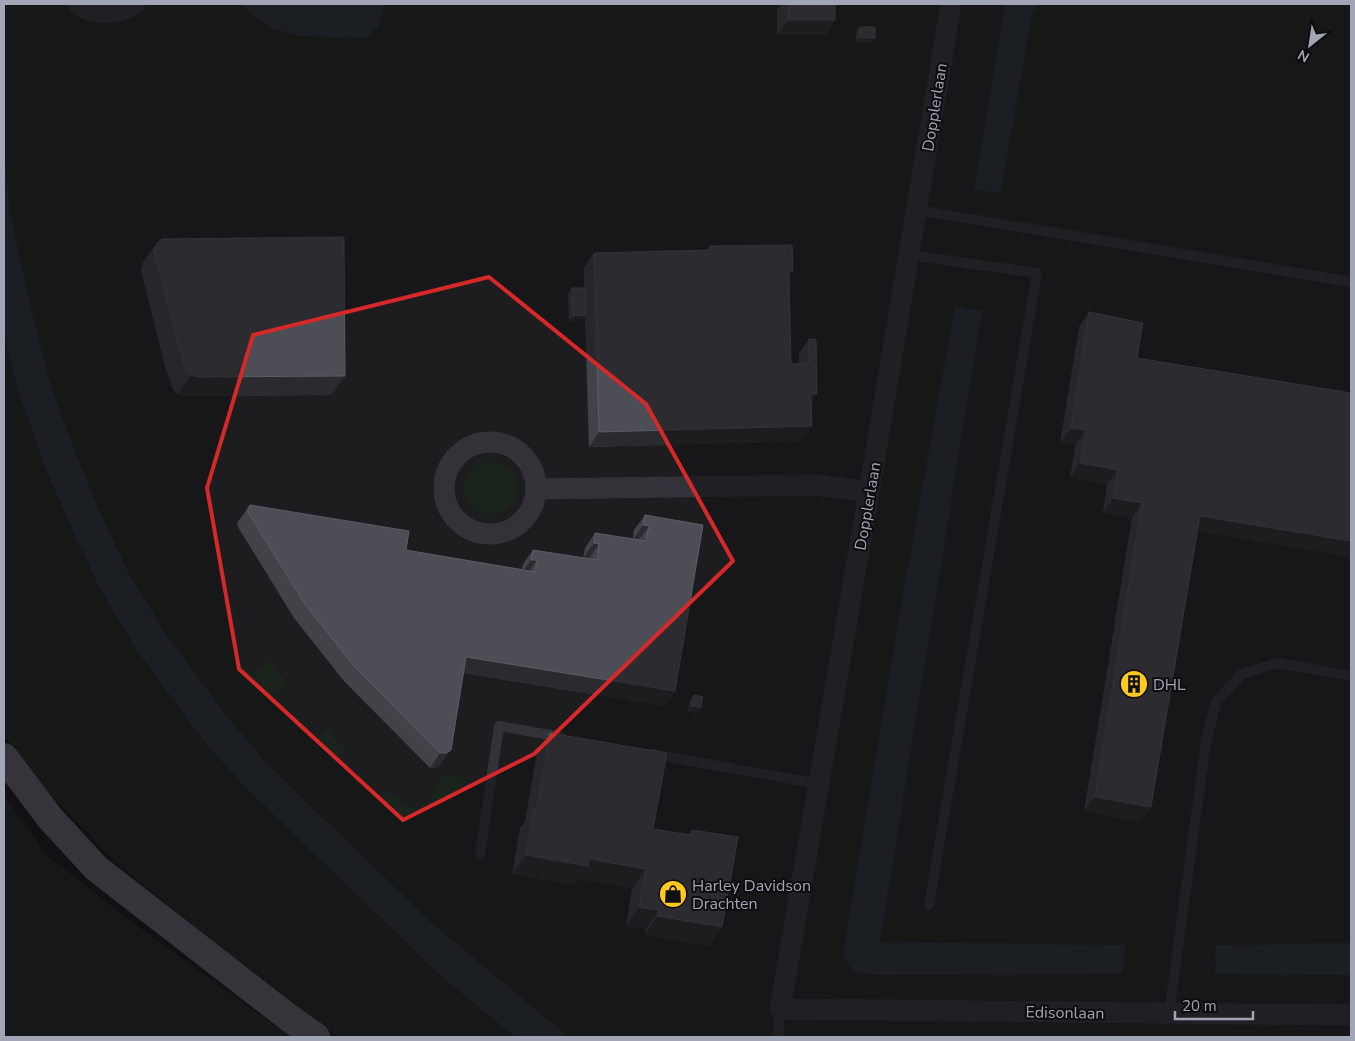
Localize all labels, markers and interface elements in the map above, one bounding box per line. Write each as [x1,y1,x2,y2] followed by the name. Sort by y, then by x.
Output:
[1285,20,1335,70] north arrow
[1294,45,1313,67] text: N
[917,61,953,153] street label: Dopplerlaan
[849,460,887,552] street label: Dopplerlaan
[1119,669,1149,699] building icon: DHL
[1153,674,1186,696] place label: DHL
[692,875,811,915] place label: Harley Davidson Drachten
[658,879,688,909] shop icon: Harley Davidson Drachten
[1175,988,1252,1020] scale bar
[1182,996,1217,1016] text: 20 m
[1025,1001,1105,1025] street label: Edisonlaan

